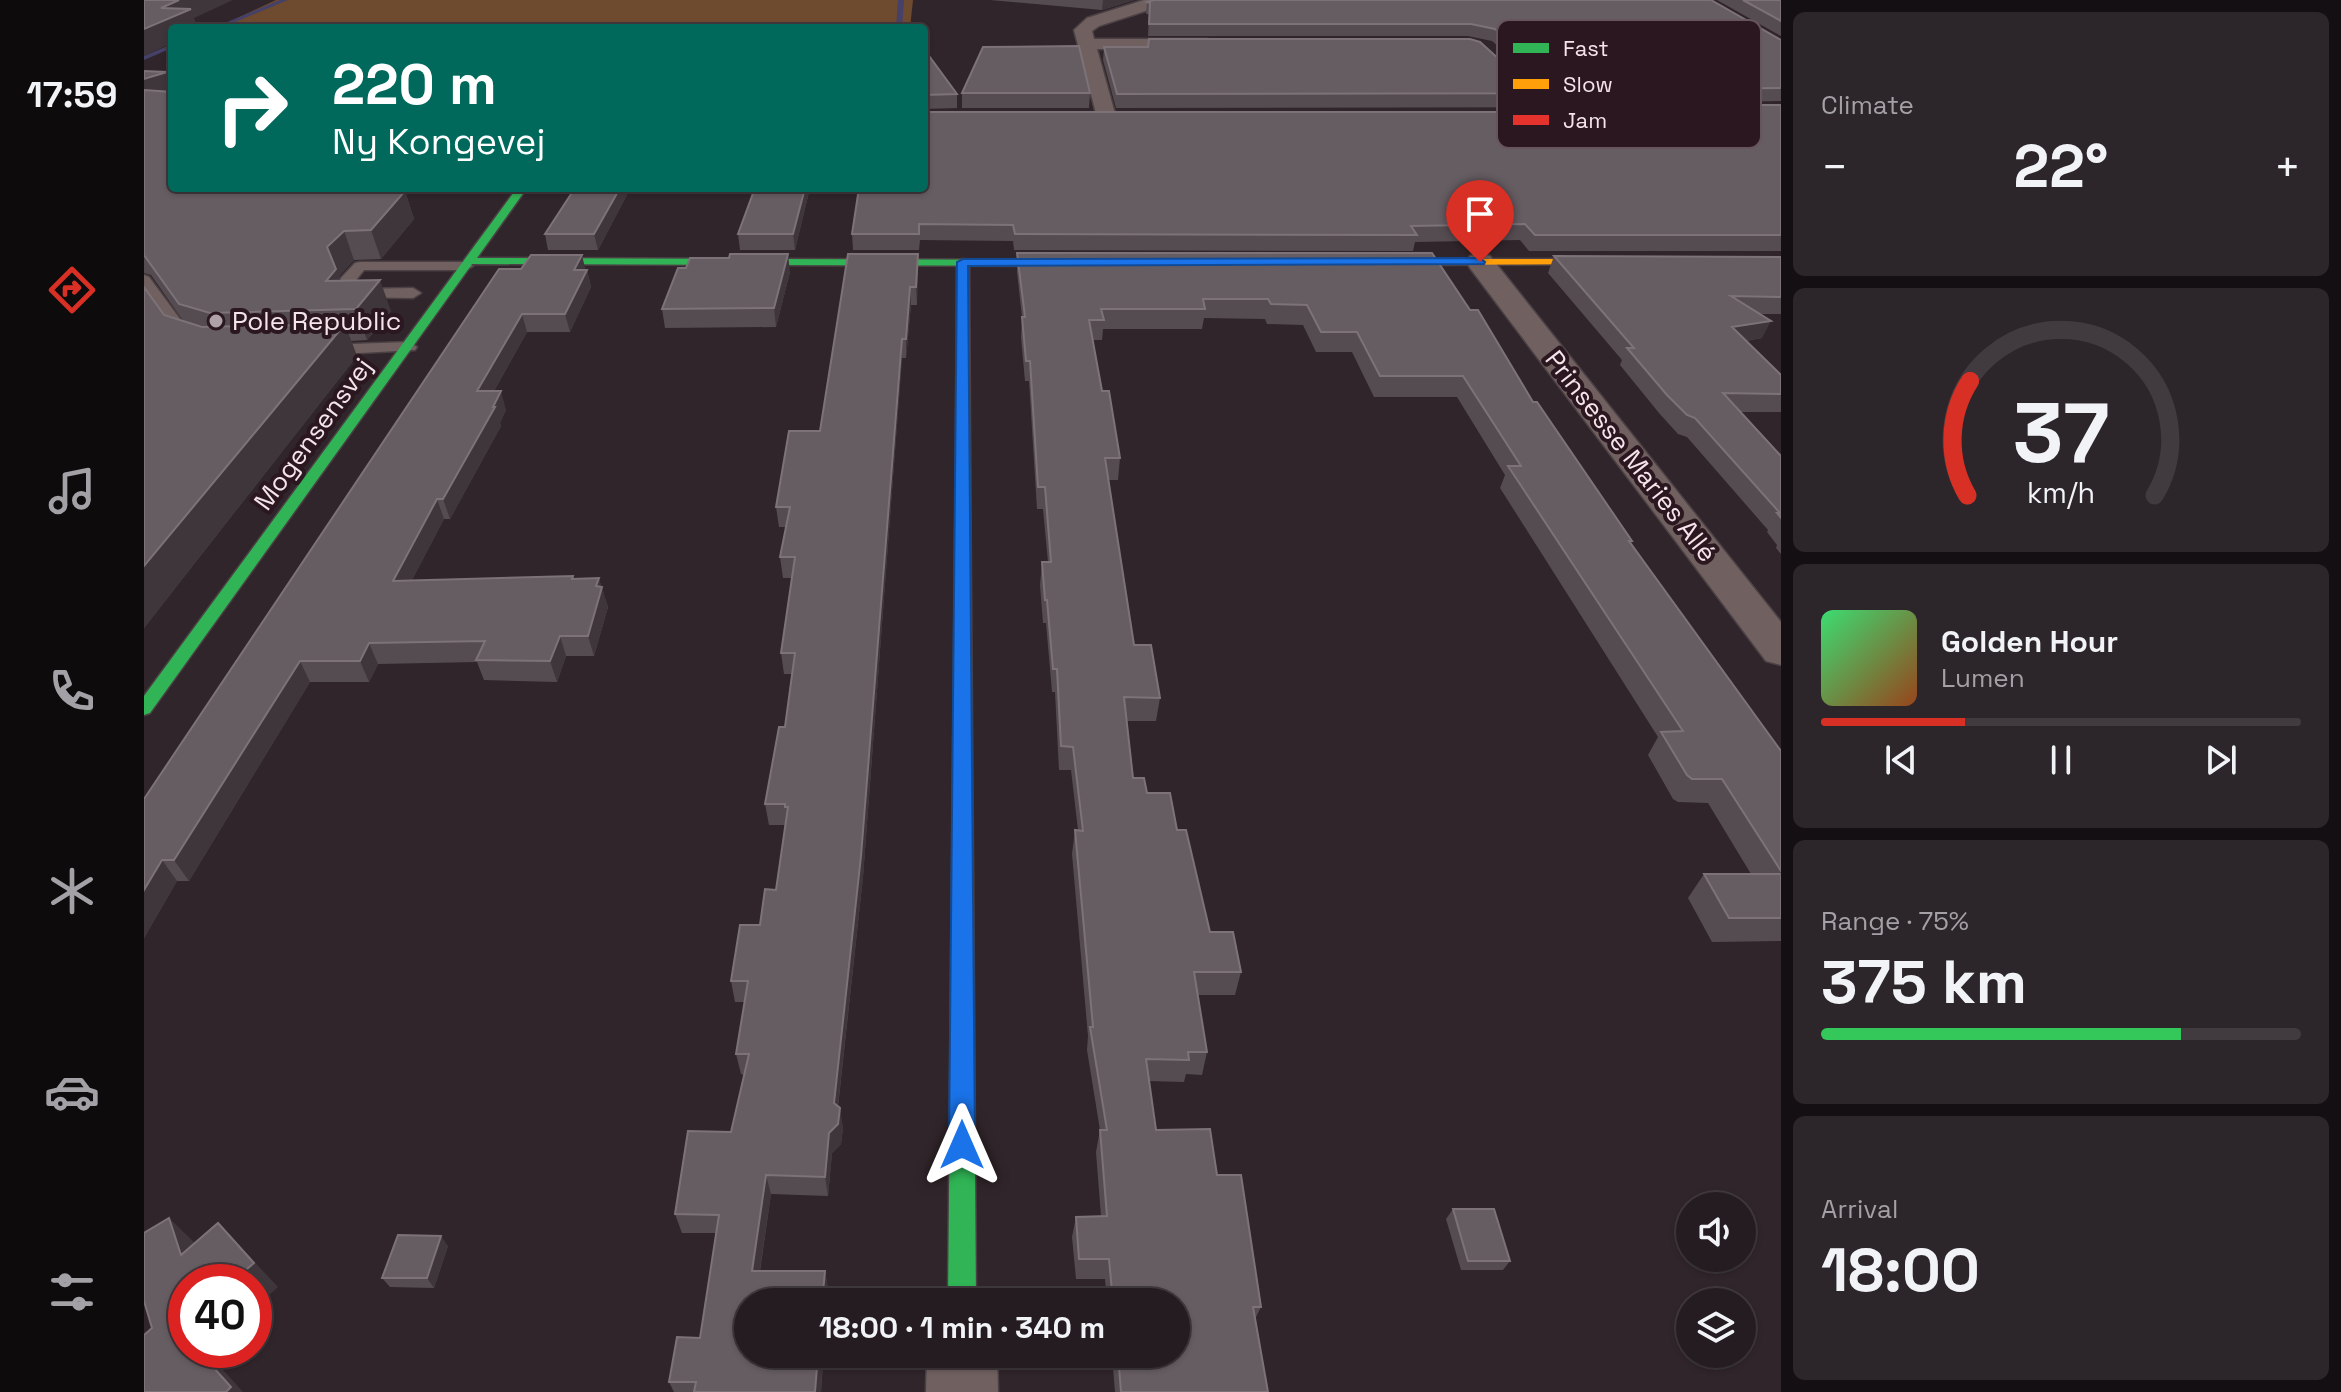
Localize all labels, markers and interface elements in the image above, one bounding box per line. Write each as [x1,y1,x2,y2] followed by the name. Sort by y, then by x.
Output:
[1497,20,1761,148] legend
[1563,34,1609,62] text: Fast
[332,49,497,120] text: 220 m
[200,56,304,160] icon: right
[1563,70,1613,98] text: Slow
[27,72,117,118] text: 17:59
[1821,88,1914,122] text: Climate
[1563,106,1607,134] text: Jam
[332,119,545,165] text: Ny Kongevej
[2014,128,2108,205] text: 22°
[1821,139,1848,195] text: −
[2274,139,2301,195] text: +
[1446,180,1514,262] pin
[1458,192,1502,236] icon: arrive
[44,262,100,318] icon: directions
[232,304,401,338] place label: Pole Republic
[207,312,225,330] marker: Pole Republic
[1538,343,1724,569] street label: Prinsesse Maries Allé
[246,351,380,517] street label: Mogensensvej
[2013,380,2109,486] text: 37
[44,463,100,519] icon: music
[2027,475,2095,511] text: km/h
[1941,622,2118,661] text: Golden Hour
[1941,661,2025,695] text: Lumen
[44,663,100,719] icon: phone
[1879,738,1923,782] icon: previous
[2039,738,2083,782] icon: pause
[2199,738,2243,782] icon: next
[44,863,100,919] icon: climate
[1821,904,1969,938] text: Range · 75%
[1821,944,2027,1021] text: 375 km
[44,1064,100,1120] icon: car
[920,1103,1004,1187] position arrow
[1676,1192,1756,1368] map controls
[1676,1192,1756,1272] button: sound
[1821,1192,1898,1226] text: Arrival
[1821,1232,1980,1309] text: 18:00
[44,1264,100,1320] icon: filters
[168,1264,272,1368] speed limit sign: 40
[1676,1288,1756,1368] button: layers
[819,1308,1105,1347] text: 18:00 · 1 min · 340 m

